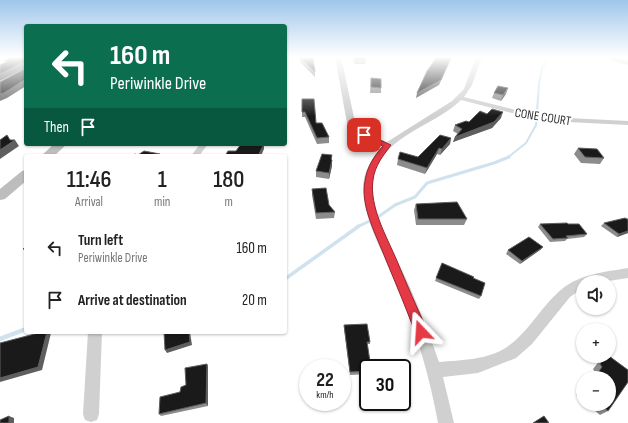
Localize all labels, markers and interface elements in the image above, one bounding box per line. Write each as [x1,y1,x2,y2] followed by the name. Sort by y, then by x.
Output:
[110,39,170,72] text: 160 m
[44,40,96,92] icon: left
[110,73,206,94] text: Periwinkle Drive
[514,105,572,129] street label: CONE COURT
[77,116,99,138] icon: arrive
[44,118,69,137] text: Then
[347,118,381,152] pin
[353,124,375,146] icon: arrive
[67,165,111,194] text: 11:46
[158,165,167,194] text: 1
[213,165,244,194] text: 180
[75,194,103,210] text: Arrival
[154,194,170,210] text: min
[225,194,233,210] text: m
[78,231,123,250] text: Turn left
[44,237,66,259] icon: left
[236,239,267,258] text: 160 m
[78,250,148,266] text: Periwinkle Drive
[576,275,616,411] map controls
[576,275,616,315] button: sound
[44,289,66,311] icon: arrive
[78,291,187,310] text: Arrive at destination
[242,291,267,310] text: 20 m
[400,311,442,353] position arrow
[576,323,616,363] button: +
[359,359,411,411] speed limit sign: 30
[316,368,334,392] text: 22
[576,371,616,411] button: −
[316,389,334,401] text: km/h

